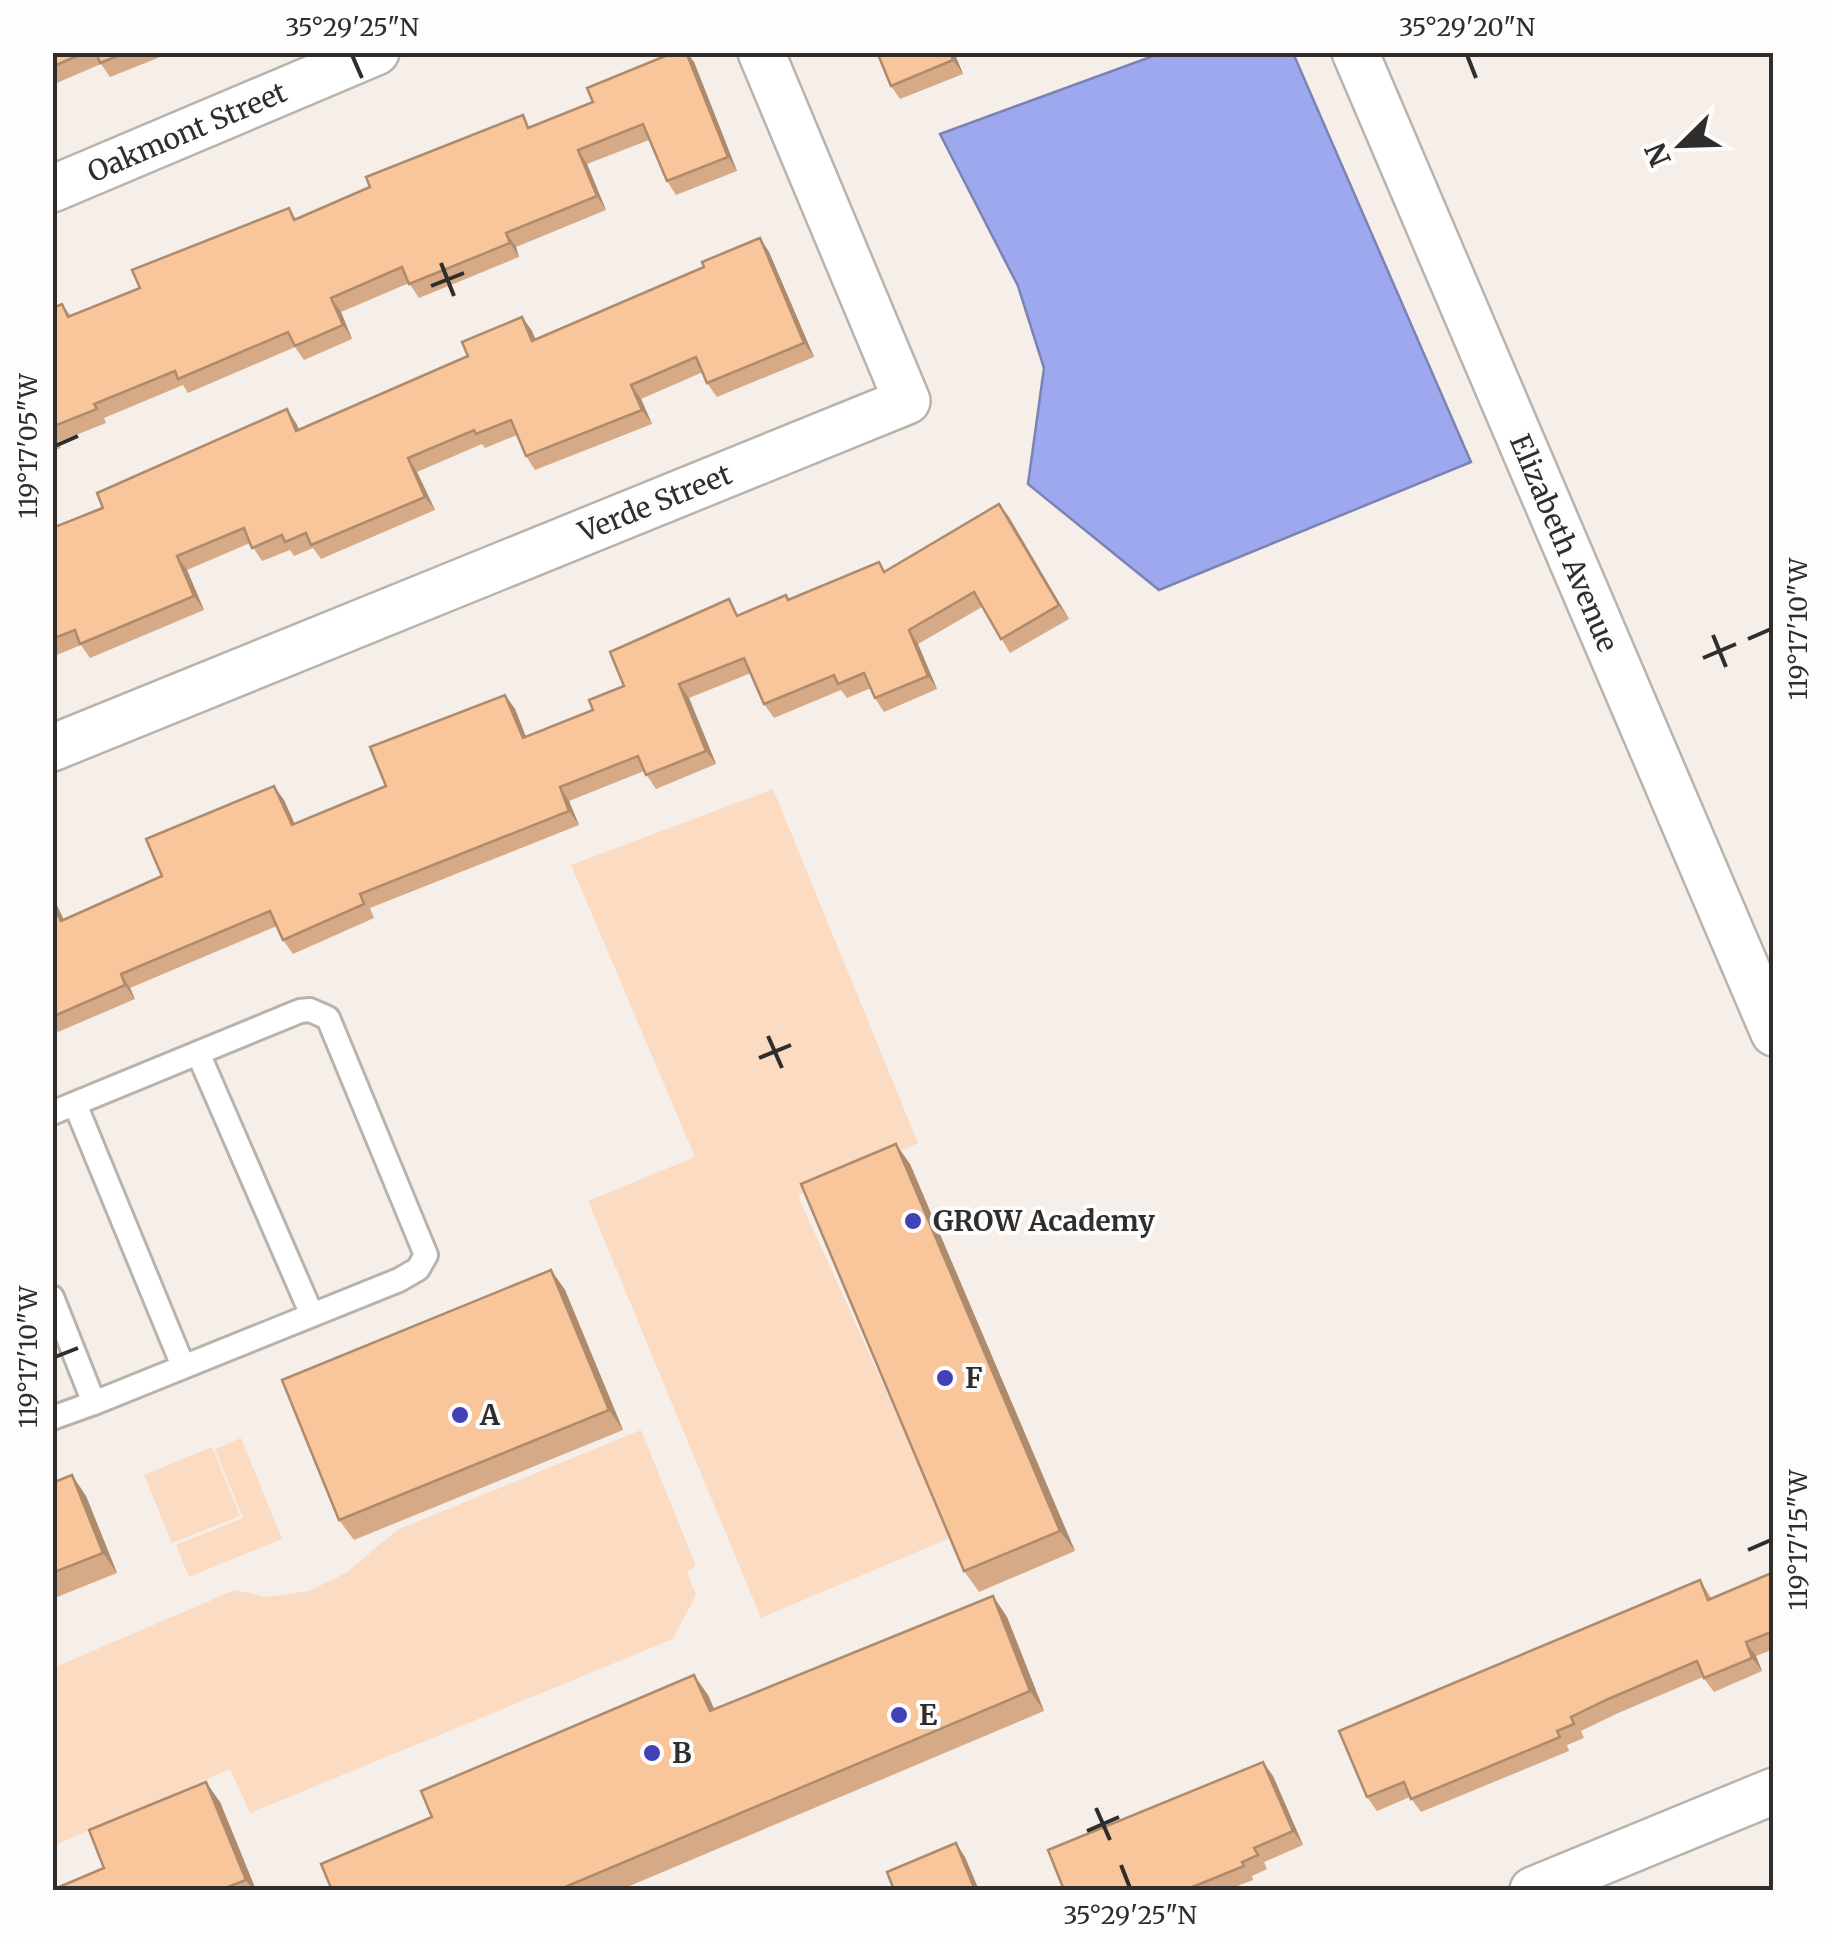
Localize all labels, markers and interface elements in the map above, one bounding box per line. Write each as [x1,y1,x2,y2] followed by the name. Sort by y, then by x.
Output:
[285,11,419,43] text: 35°29'25"N
[1399,11,1535,43] text: 35°29'20"N
[82,74,292,190] street label: Oakmont Street
[1631,95,1731,195] north arrow
[1637,138,1679,172] text: N
[12,373,44,518] text: 119°17'05"W
[1502,429,1626,657] street label: Elizabeth Avenue
[572,456,737,550] street label: Verde Street
[1782,557,1814,700] text: 119°17'10"W
[933,1203,1155,1239] place label: GROW Academy
[902,1210,924,1232] marker: GROW Academy
[12,1285,44,1428] text: 119°17'10"W
[965,1360,983,1396] place label: F
[934,1367,956,1389] marker: F
[479,1397,501,1433] place label: A
[449,1404,471,1426] marker: A
[1782,1469,1814,1610] text: 119°17'15"W
[919,1697,937,1733] place label: E
[888,1704,910,1726] marker: E
[672,1735,692,1771] place label: B
[641,1742,663,1764] marker: B
[1063,1899,1197,1931] text: 35°29'25"N

